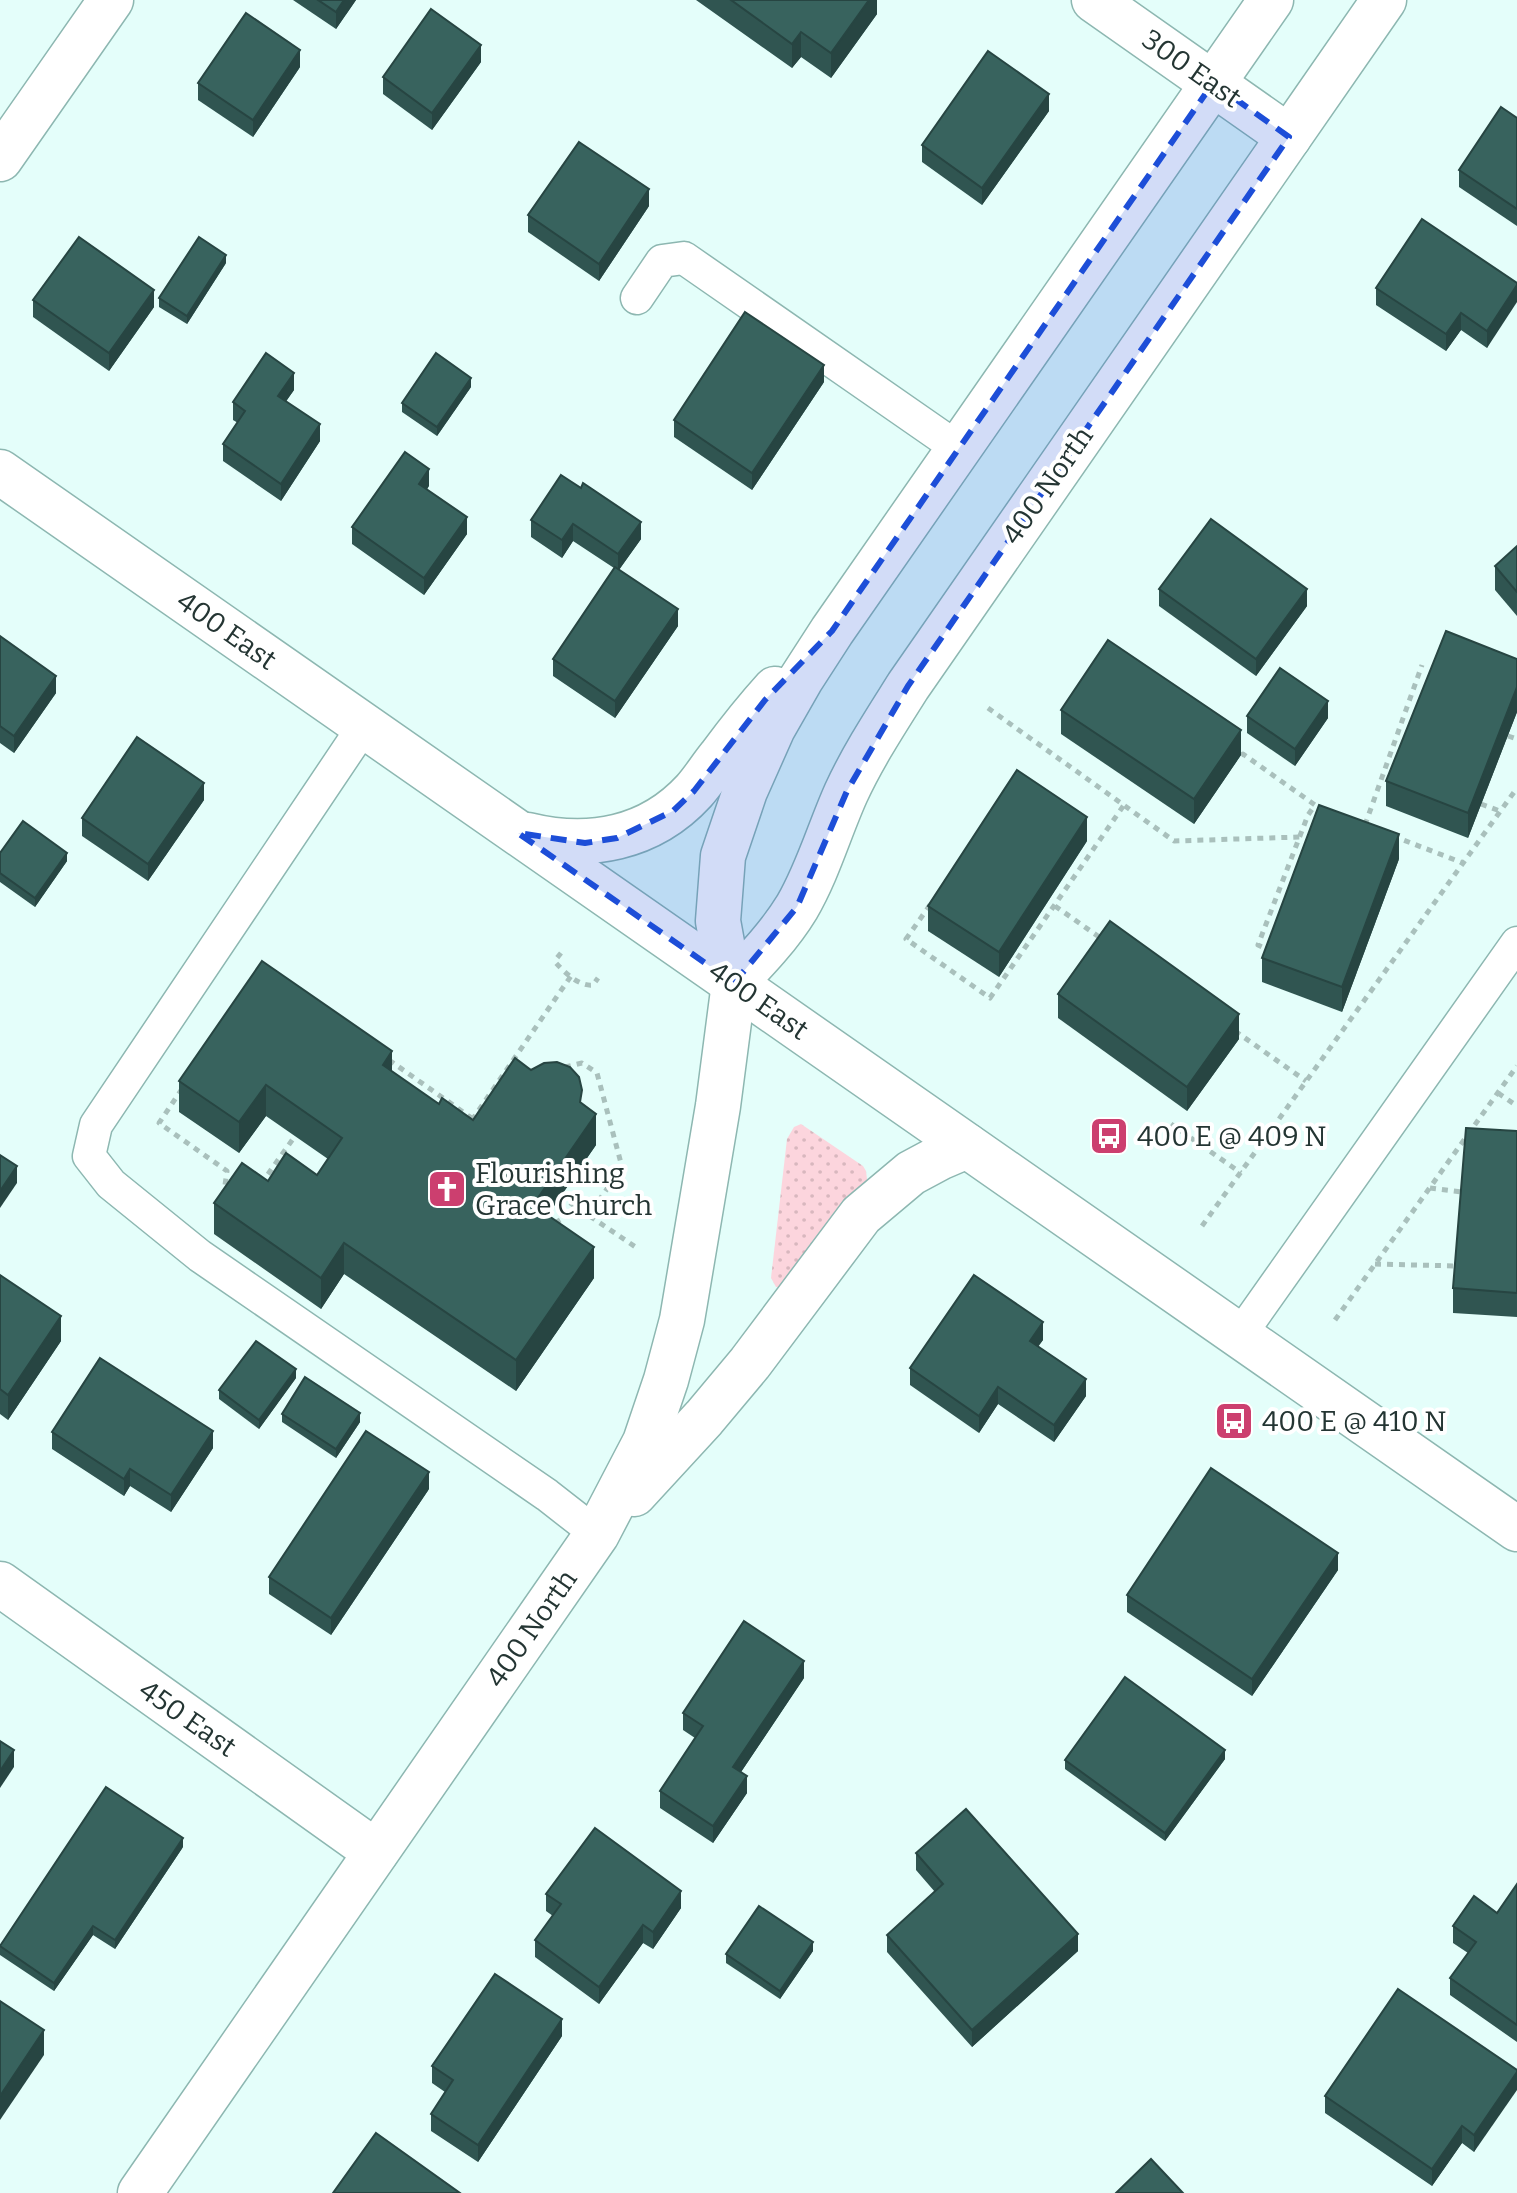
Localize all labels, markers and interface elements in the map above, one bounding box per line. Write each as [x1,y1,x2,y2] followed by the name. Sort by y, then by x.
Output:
[1136,22,1248,114] street label: 300 East
[995,420,1100,550] street label: 400 North
[171,584,283,676] street label: 400 East
[703,954,815,1046] street label: 400 East
[1088,1115,1130,1157] bus stop icon: 400 E @ 409 N
[1137,1120,1326,1153] place label: 400 E @ 409 N
[475,1157,652,1222] place label: Flourishing Grace Church
[426,1168,468,1210] church icon: Flourishing Grace Church
[1213,1400,1255,1442] bus stop icon: 400 E @ 410 N
[1262,1405,1446,1438] place label: 400 E @ 410 N
[479,1563,584,1693] street label: 400 North
[133,1673,242,1764] street label: 450 East

